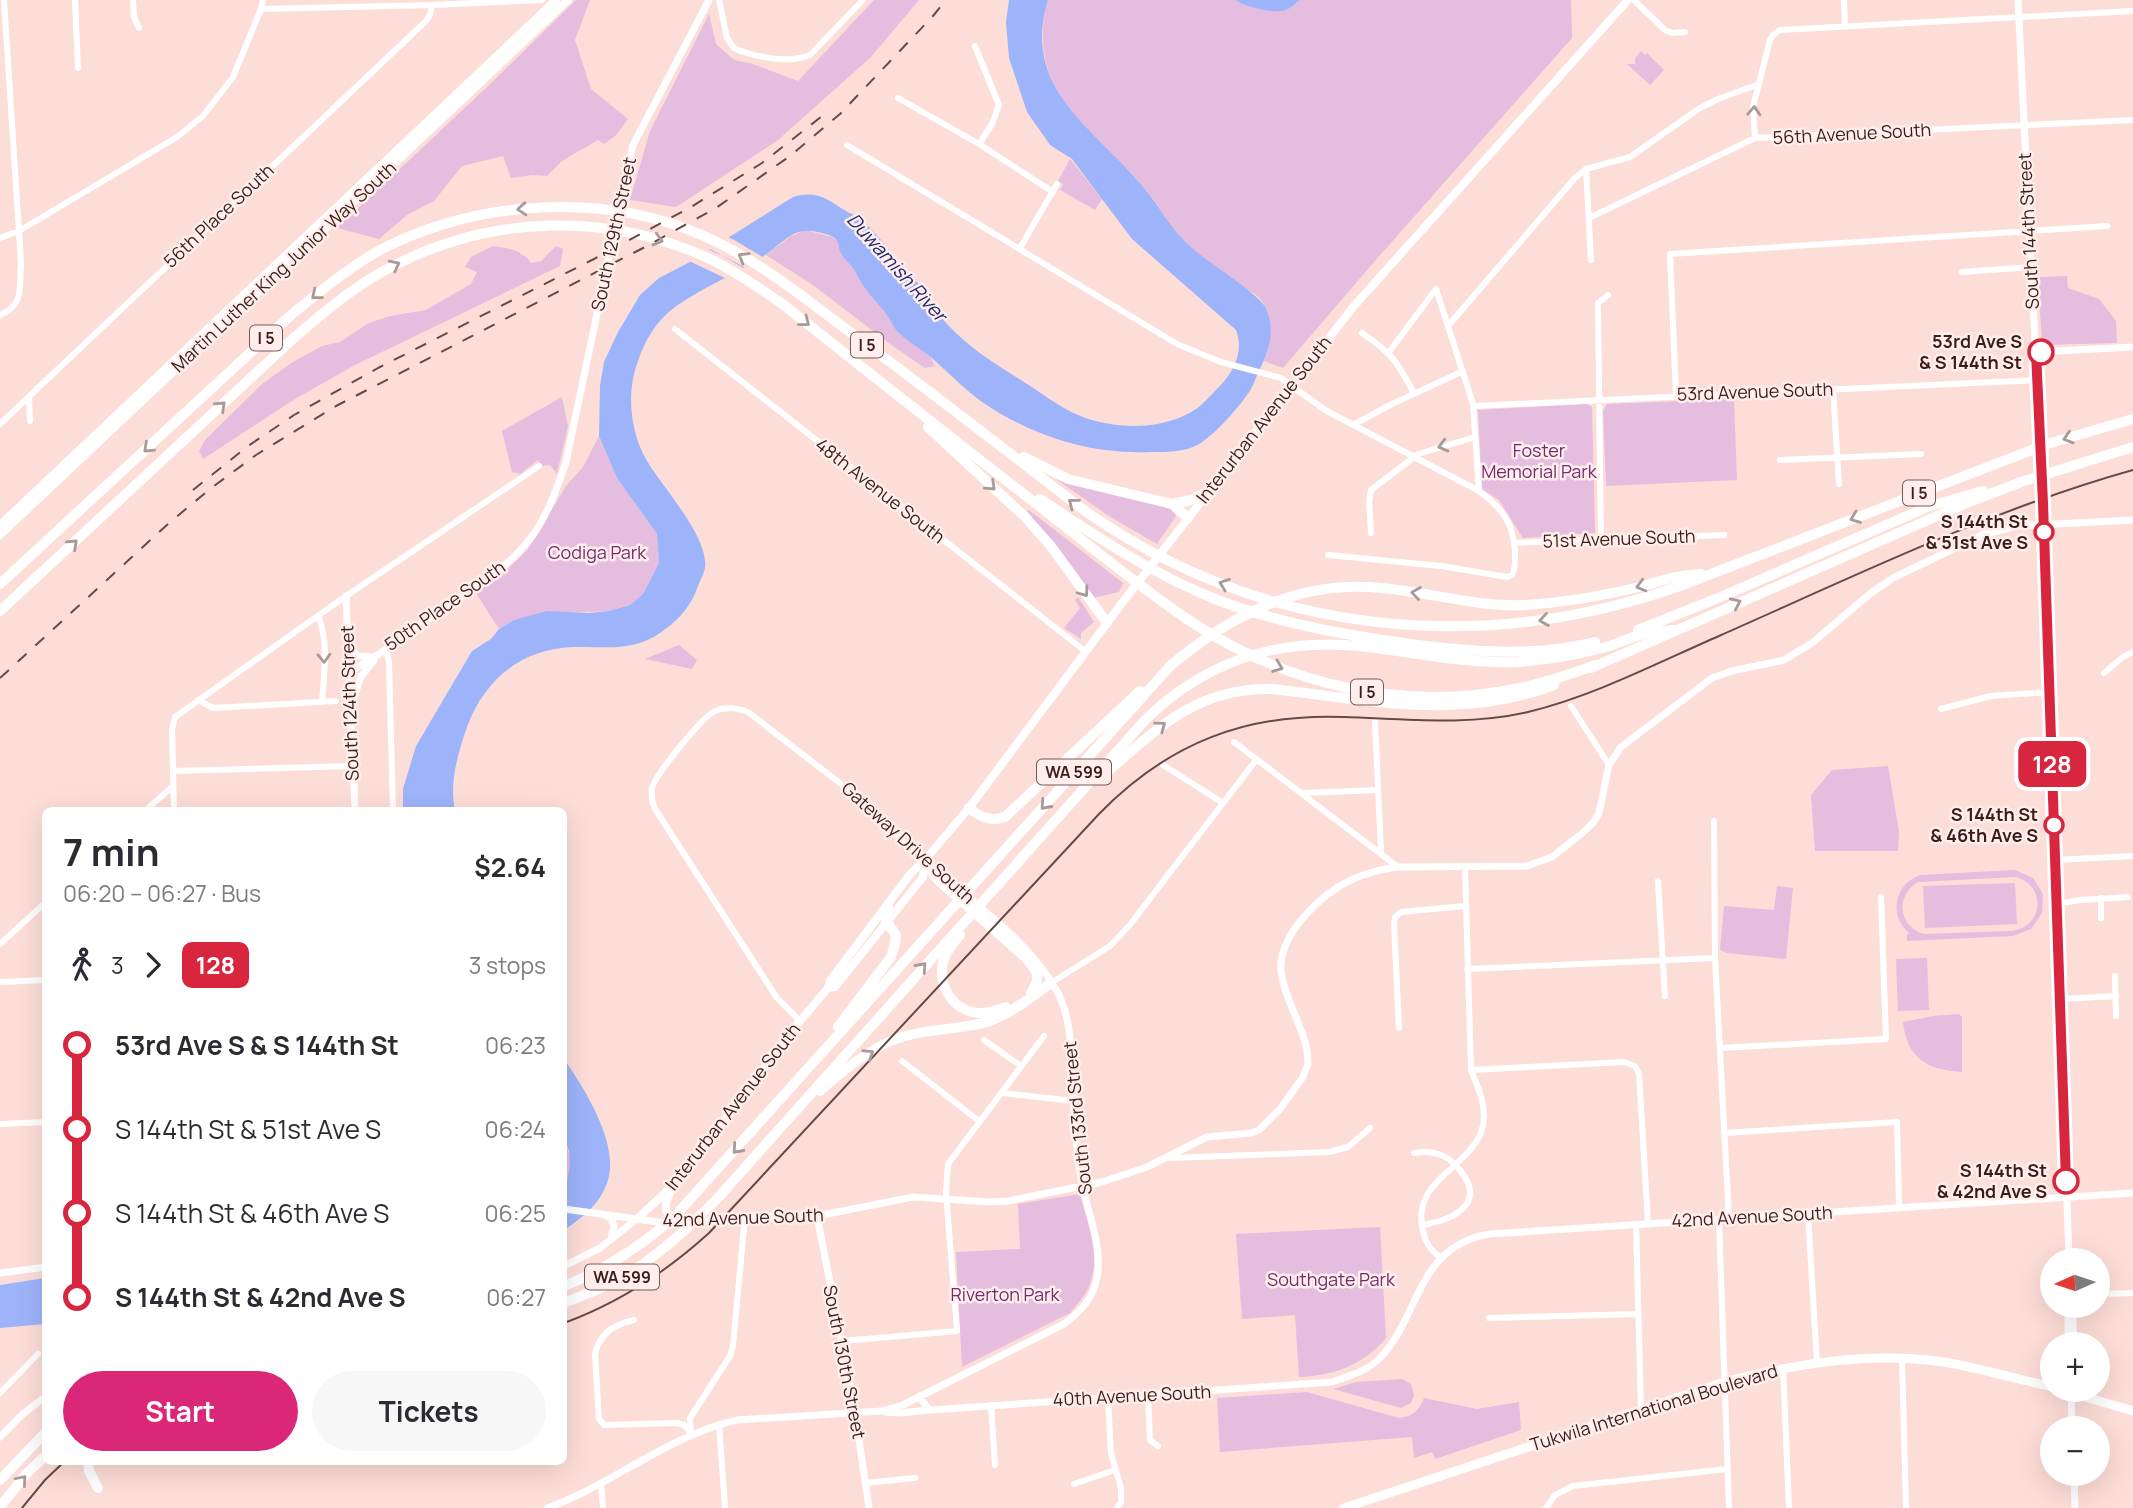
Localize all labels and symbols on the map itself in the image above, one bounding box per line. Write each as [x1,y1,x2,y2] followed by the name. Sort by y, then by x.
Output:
[1747,105,1762,116] one-way arrow
[1772,117,1932,149] street label: 56th Avenue South
[2012,152,2044,310] street label: South 144th Street
[166,155,401,377] street label: Martin Luther King Junior Way South
[585,155,641,313] street label: South 129th Street
[158,158,279,273] street label: 56th Place South
[517,201,528,216] one-way arrow
[841,207,954,329] water label: Duwamish River
[652,231,664,246] one-way arrow
[738,252,751,265] one-way arrow
[388,260,400,274] one-way arrow
[311,287,324,299] one-way arrow
[797,313,809,326] one-way arrow
[250,326,282,350] road number: I 5
[1919,329,2022,374] place label: 53rd Ave S & S 144th St
[1190,331,1336,508] street label: Interurban Avenue South
[851,332,883,358] road number: I 5
[2028,339,2054,365] marker: 53rd Ave S & S 144th St
[1676,376,1834,406] street label: 53rd Avenue South
[213,402,226,414] one-way arrow
[2062,430,2074,445] one-way arrow
[811,432,950,548] street label: 48th Avenue South
[1437,438,1449,452] one-way arrow
[1481,438,1598,483] park label: Foster Memorial Park
[143,440,156,452] one-way arrow
[983,477,996,490] one-way arrow
[1903,480,1935,506] road number: I 5
[1068,498,1081,511] one-way arrow
[1926,509,2028,554] place label: S 144th St & 51st Ave S
[1849,510,1861,524] one-way arrow
[2034,522,2054,542] marker: S 144th St & 51st Ave S
[1542,523,1696,553] street label: 51st Avenue South
[65,539,78,552] one-way arrow
[548,540,647,564] park label: Codiga Park
[379,555,510,656] street label: 50th Place South
[1635,578,1647,592] one-way arrow
[1219,579,1231,593] one-way arrow
[1076,584,1088,596] one-way arrow
[1410,586,1422,601] one-way arrow
[1728,597,1741,611] one-way arrow
[1538,612,1550,627] one-way arrow
[334,625,364,781] street label: South 124th Street
[316,653,331,664] one-way arrow
[1272,659,1284,673] one-way arrow
[1351,680,1383,705] road number: I 5
[1153,722,1166,734] one-way arrow
[2012,741,2092,787] line badge: 128
[1037,760,1111,785] road number: WA 599
[837,776,980,909] street label: Gateway Drive South
[1041,797,1053,810] one-way arrow
[1930,802,2038,847] place label: S 144th St & 46th Ave S
[2044,815,2064,835] marker: S 144th St & 46th Ave S
[914,963,927,976] one-way arrow
[659,1018,805,1195] street label: Interurban Avenue South
[1057,1040,1097,1196] street label: South 133rd Street
[862,1049,875,1062] one-way arrow
[733,1141,745,1154] one-way arrow
[1937,1158,2047,1203] place label: S 144th St & 42nd Ave S
[2053,1168,2079,1194] marker: S 144th St & 42nd Ave S
[1671,1200,1833,1232] street label: 42nd Avenue South
[662,1202,824,1232] street label: 42nd Avenue South
[2040,1248,2110,1318] north arrow
[585,1264,659,1289] road number: WA 599
[1267,1267,1396,1291] park label: Southgate Park
[950,1282,1061,1306] park label: Riverton Park
[818,1283,872,1441] street label: South 130th Street
[1527,1358,1780,1456] street label: Tukwila International Boulevard
[1052,1379,1212,1411] street label: 40th Avenue South
[14,1476,26,1489] one-way arrow

